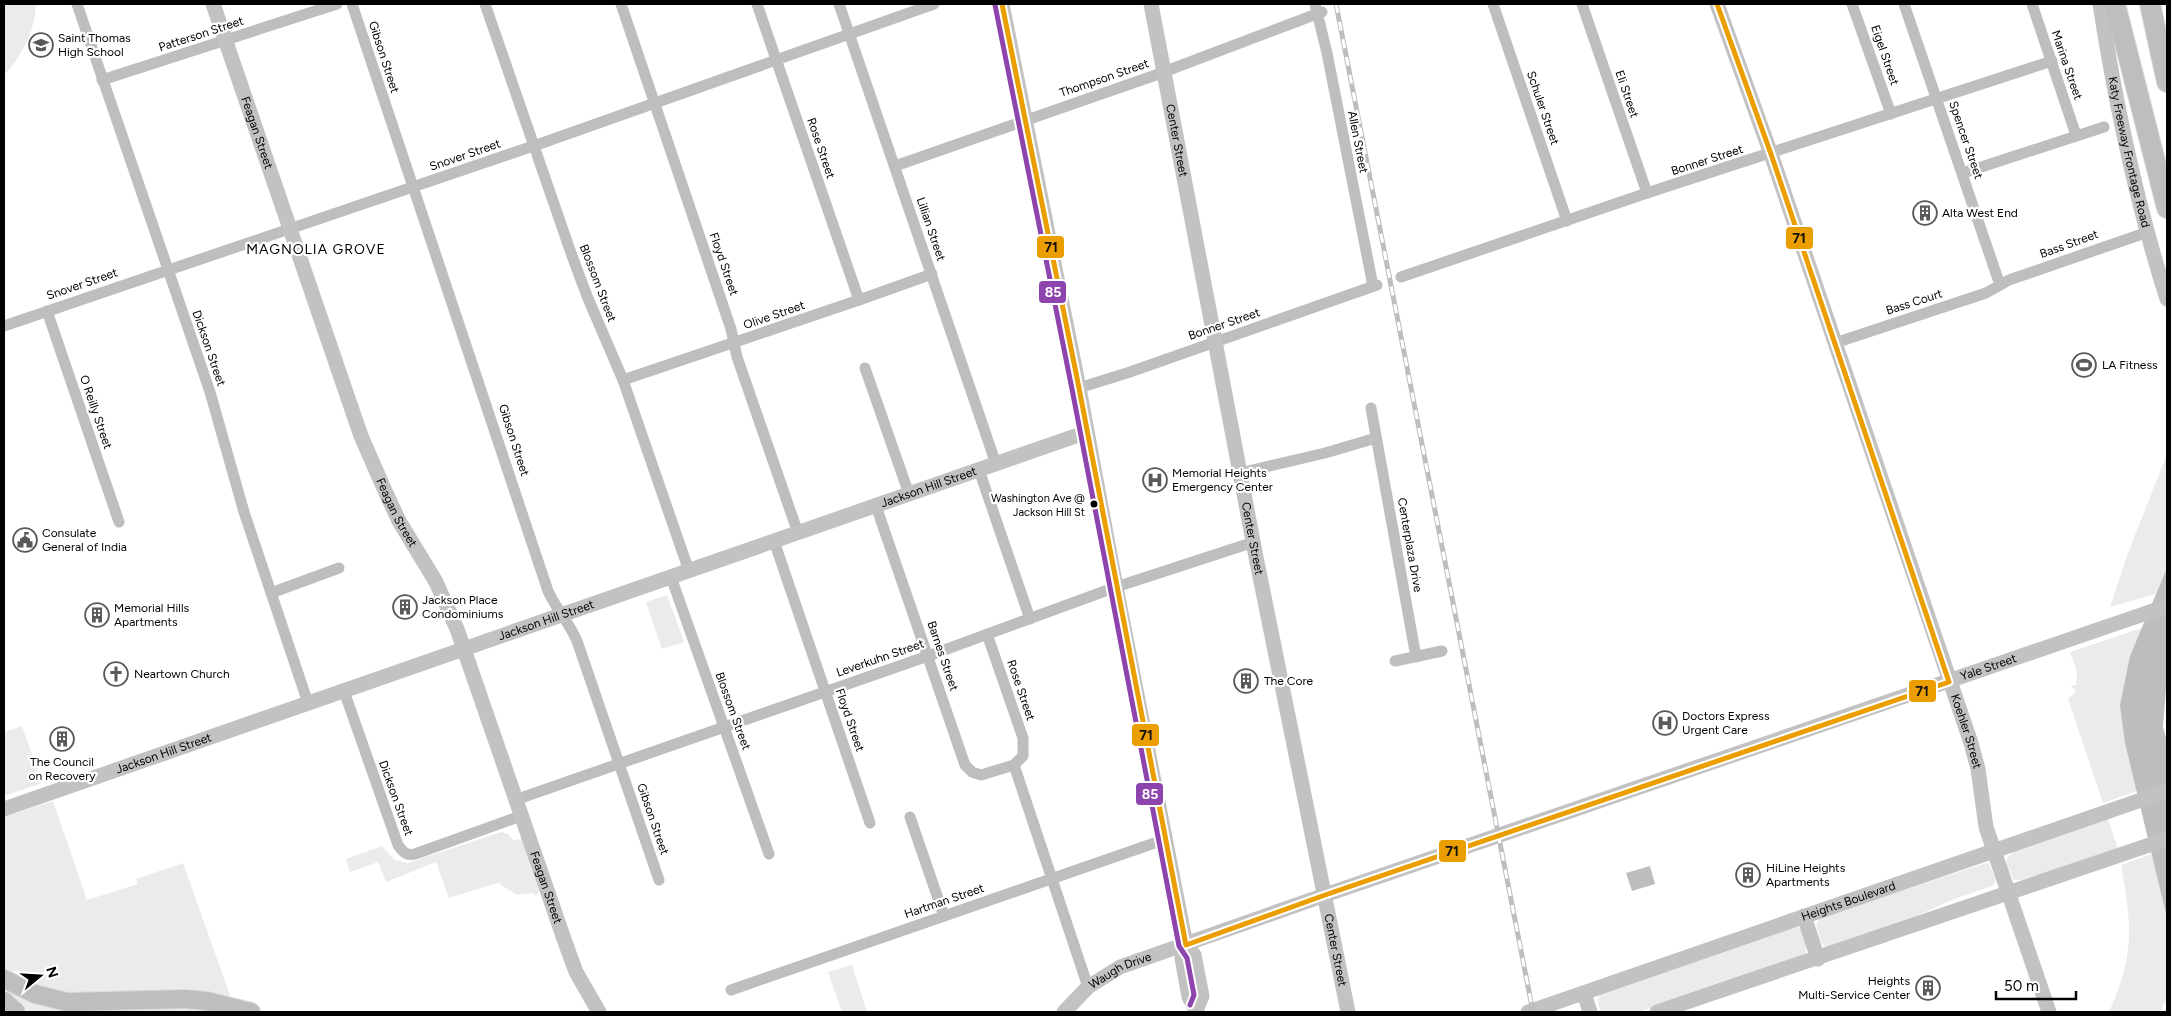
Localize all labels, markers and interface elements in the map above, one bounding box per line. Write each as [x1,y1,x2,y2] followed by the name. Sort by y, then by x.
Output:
[157,14,246,54] street label: Patterson Street
[366,19,402,95] street label: Gibson Street
[1868,23,1902,87] street label: Eigel Street
[2049,28,2086,102] street label: Marina Street
[58,31,131,59] place label: Saint Thomas High School
[28,32,54,58] school or university icon: Saint Thomas High School
[1058,56,1151,100] street label: Thompson Street
[1524,69,1562,147] street label: Schuler Street
[1612,69,1642,120] street label: Eli Street
[2106,76,2153,229] street label: Katy Freeway Frontage Road
[238,95,276,171] street label: Feagan Street
[1946,99,1986,181] street label: Spencer Street
[1163,103,1191,179] street label: Center Street
[1345,110,1371,175] street label: Allen Street
[804,116,838,181] street label: Rose Street
[428,136,503,174] street label: Snover Street
[1669,142,1745,178] street label: Bonner Street
[914,195,949,263] street label: Lillian Street
[1912,200,1938,226] building icon: Alta West End
[1942,206,2018,220] place label: Alta West End
[1785,226,1814,250] line badge: 71
[2038,227,2101,261] street label: Bass Street
[1792,230,1806,247] text: 71
[707,231,741,298] street label: Floyd Street
[1036,235,1065,259] line badge: 71
[1044,239,1058,256] text: 71
[246,241,386,258] district label: MAGNOLIA GROVE
[577,242,619,324] street label: Blossom Street
[45,265,120,303] street label: Snover Street
[1038,280,1067,304] line badge: 85
[1045,284,1061,301] text: 85
[1884,286,1944,318] street label: Bass Court
[741,298,807,332] street label: Olive Street
[1186,305,1262,343] street label: Bonner Street
[189,308,229,388] street label: Dickson Street
[2071,352,2097,378] sports icon: LA Fitness
[2102,358,2158,372] place label: LA Fitness
[77,373,115,451] street label: O Reilly Street
[496,402,532,478] street label: Gibson Street
[879,464,979,510] street label: Jackson Hill Street
[1172,466,1273,494] place label: Memorial Heights Emergency Center
[1142,467,1168,493] hospital icon: Memorial Heights Emergency Center
[373,476,420,550] street label: Feagan Street
[991,492,1085,519] place label: Washington Ave @ Jackson Hill St
[1395,497,1425,594] street label: Centerplaza Drive
[1089,499,1099,509] marker: Washington Ave @ Jackson Hill St
[1239,501,1267,576] street label: Center Street
[42,526,127,554] place label: Consulate General of India
[12,527,38,553] public building icon: Consulate General of India
[422,593,504,621] place label: Jackson Place Condominiums
[392,594,418,620] building icon: Jackson Place Condominiums
[496,597,596,643] street label: Jackson Hill Street
[114,601,190,629] place label: Memorial Hills Apartments
[84,602,110,628] building icon: Memorial Hills Apartments
[925,619,962,693] street label: Barnes Street
[834,636,926,680] street label: Leverkuhn Street
[1958,651,2019,683] street label: Yale Street
[1004,658,1038,723] street label: Rose Street
[103,661,129,687] church icon: Neartown Church
[134,667,230,681] place label: Neartown Church
[1233,668,1259,694] building icon: The Core
[712,670,754,752] street label: Blossom Street
[1264,674,1314,688] place label: The Core
[1908,679,1937,703] line badge: 71
[1915,683,1929,700] text: 71
[833,687,867,754] street label: Floyd Street
[1948,692,1985,771] street label: Koehler Street
[1682,709,1770,737] place label: Doctors Express Urgent Care
[1652,710,1678,736] hospital icon: Doctors Express Urgent Care
[1131,723,1160,747] line badge: 71
[49,726,75,752] building icon: The Council on Recovery
[1139,727,1153,744] text: 71
[114,730,214,777] street label: Jackson Hill Street
[29,755,96,783] place label: The Council on Recovery
[376,758,416,838] street label: Dickson Street
[634,781,672,857] street label: Gibson Street
[1135,782,1164,806] line badge: 85
[1142,786,1158,803] text: 85
[1438,839,1467,863] line badge: 71
[1445,843,1459,860] text: 71
[527,849,565,926] street label: Feagan Street
[1766,861,1846,889] place label: HiLine Heights Apartments
[1735,862,1761,888] building icon: HiLine Heights Apartments
[1799,878,1897,924] street label: Heights Boulevard
[902,881,986,921] street label: Hartman Street
[1321,913,1350,988] street label: Center Street
[1086,949,1154,992] street label: Waugh Drive
[15,951,65,1001] north arrow
[42,964,62,980] text: N
[1996,968,2076,1000] scale bar
[1798,974,1910,1002] place label: Heights Multi-Service Center
[1915,975,1941,1001] building icon: Heights Multi-Service Center
[2004,977,2039,995] text: 50 m

